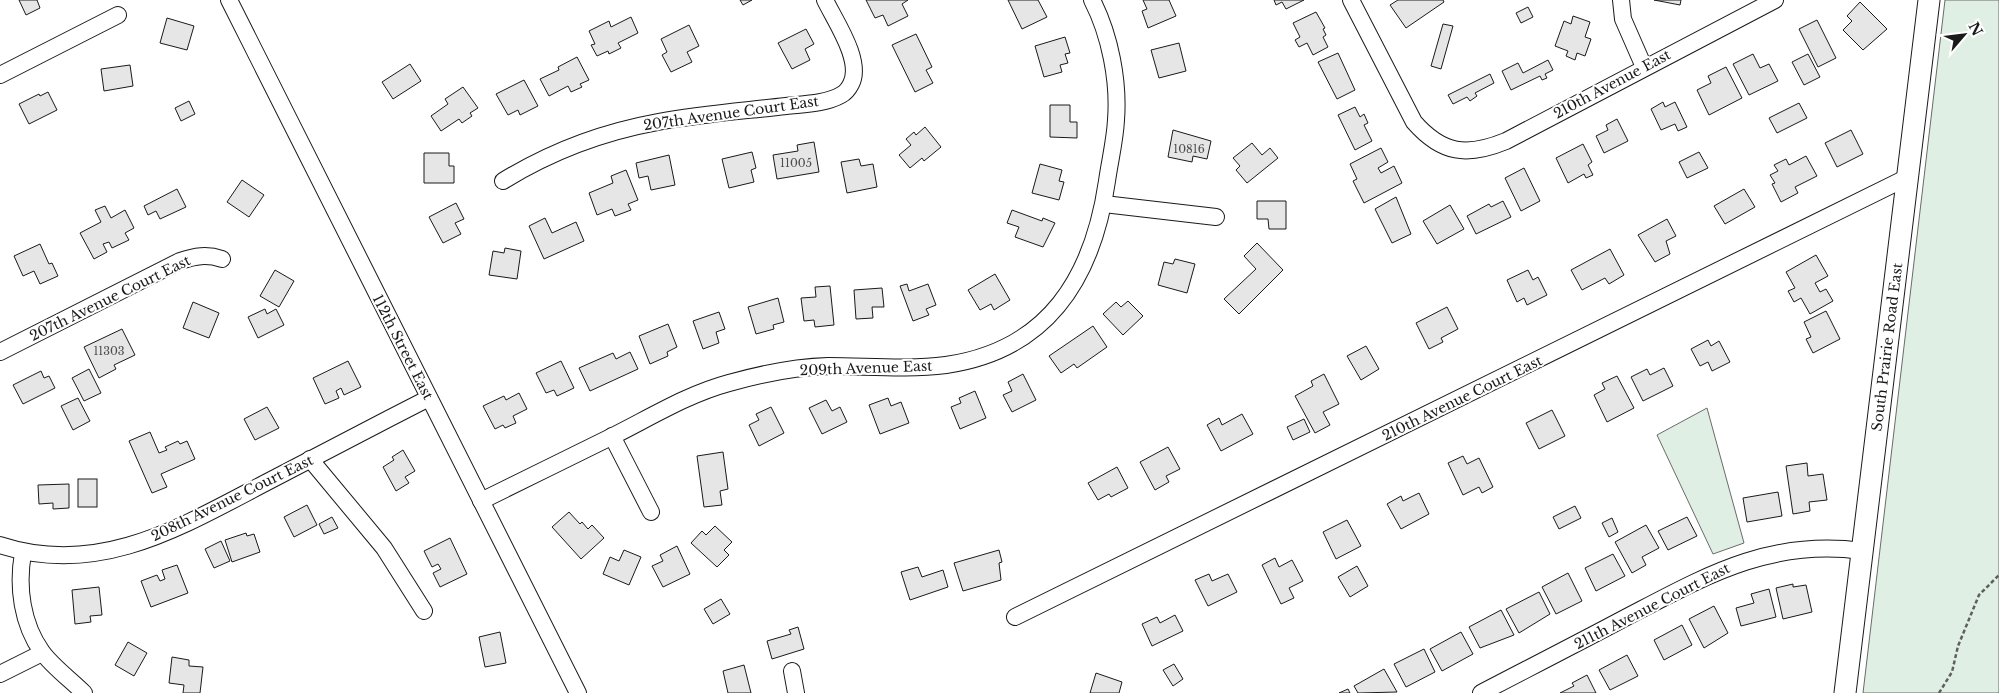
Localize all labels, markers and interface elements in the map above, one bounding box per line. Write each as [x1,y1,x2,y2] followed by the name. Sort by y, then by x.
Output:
[1939,10,1989,60] north arrow
[1964,19,1987,39] text: N
[1550,45,1674,122] street label: 210th Avenue East
[642,92,820,134] street label: 207th Avenue Court East
[1173,142,1205,156] house number: 10816
[780,156,812,170] house number: 11005
[27,251,194,345] street label: 207th Avenue Court East
[1868,261,1906,432] street label: South Prairie Road East
[369,291,438,403] street label: 112th Street East
[93,344,125,358] house number: 11303
[1379,351,1546,445] street label: 210th Avenue Court East
[799,357,933,379] street label: 209th Avenue East
[148,451,317,545] street label: 208th Avenue Court East
[1571,559,1733,653] street label: 211th Avenue Court East

